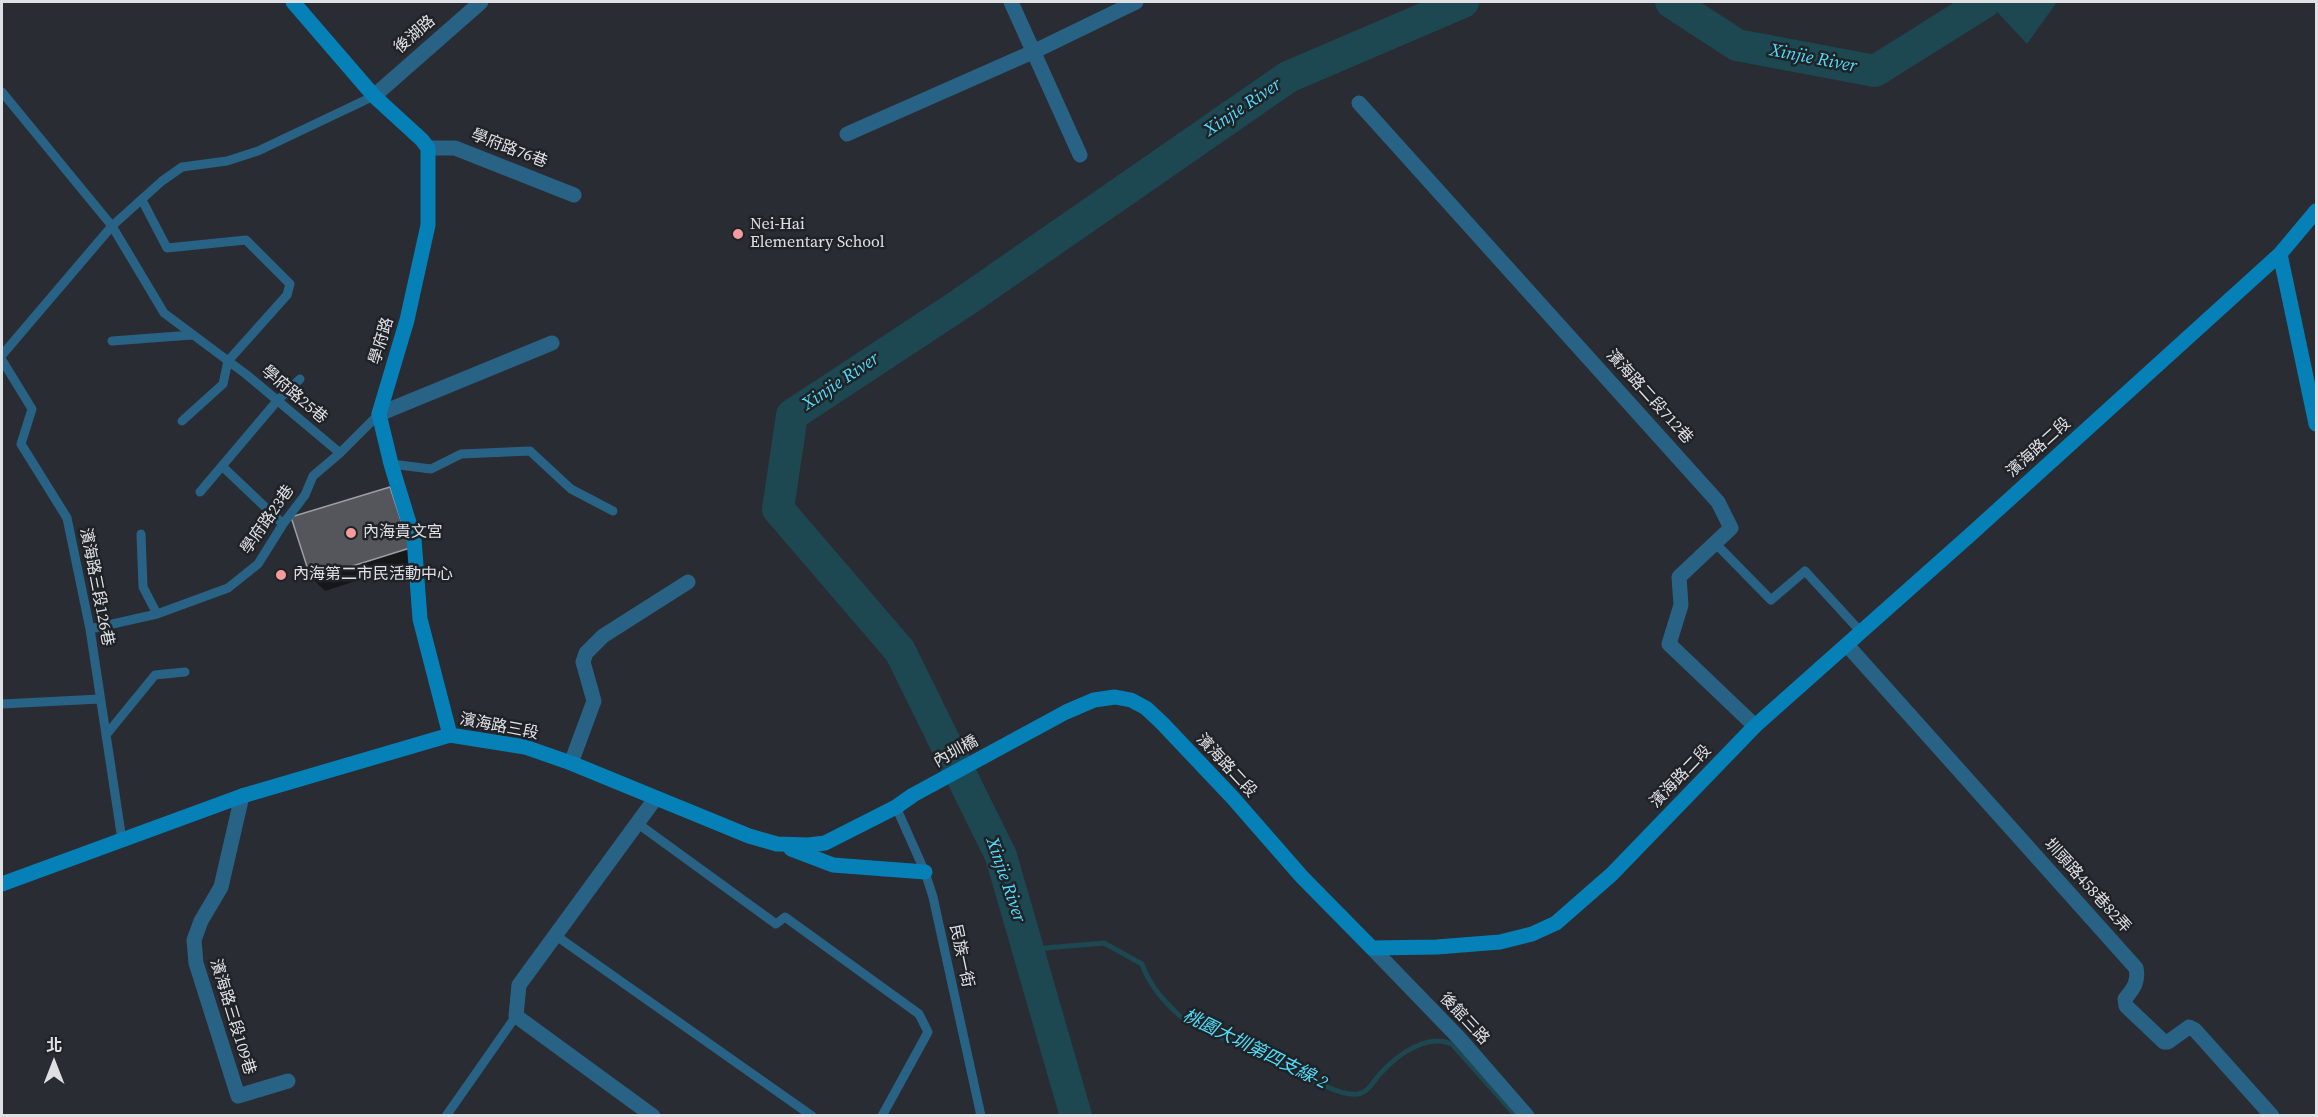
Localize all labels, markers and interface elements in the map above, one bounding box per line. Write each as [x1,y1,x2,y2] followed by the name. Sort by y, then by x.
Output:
[391,12,439,58] street label: 後湖路
[1767,40,1859,78] water label: Xinjie River
[1200,74,1286,142] water label: Xinjie River
[468,126,550,172] street label: 學府路76巷
[750,215,884,253] place label: Nei-Hai Elementary School
[731,227,745,241] marker: Nei-Hai Elementary School
[366,315,398,367] street label: 學府路
[1602,346,1696,448] street label: 濱海路二段712巷
[798,348,884,416] water label: Xinjie River
[257,362,331,428] street label: 學府路25巷
[2003,414,2075,482] street label: 濱海路二段
[237,482,299,558] street label: 學府路23巷
[363,523,443,543] place label: 內海貴文宮
[75,526,117,648] street label: 濱海路三段126巷
[344,526,358,540] marker: 內海貴文宮
[293,565,453,585] place label: 內海第二市民活動中心
[274,568,288,582] marker: 內海第二市民活動中心
[458,710,540,744] street label: 濱海路三段
[1192,730,1260,802] street label: 濱海路二段
[930,732,982,772] street label: 內圳橋
[1646,742,1716,812] street label: 濱海路二段
[980,835,1030,925] water label: Xinjie River
[2040,835,2134,937] street label: 圳頭路458巷82弄
[945,923,977,989] street label: 民族一街
[205,957,259,1077] street label: 濱海路三段109巷
[1435,989,1493,1049] street label: 後館三路
[1179,1005,1331,1095] water label: 桃園大圳第四支線-2
[24,1033,84,1093] north arrow
[46,1034,62,1056] text: 北

